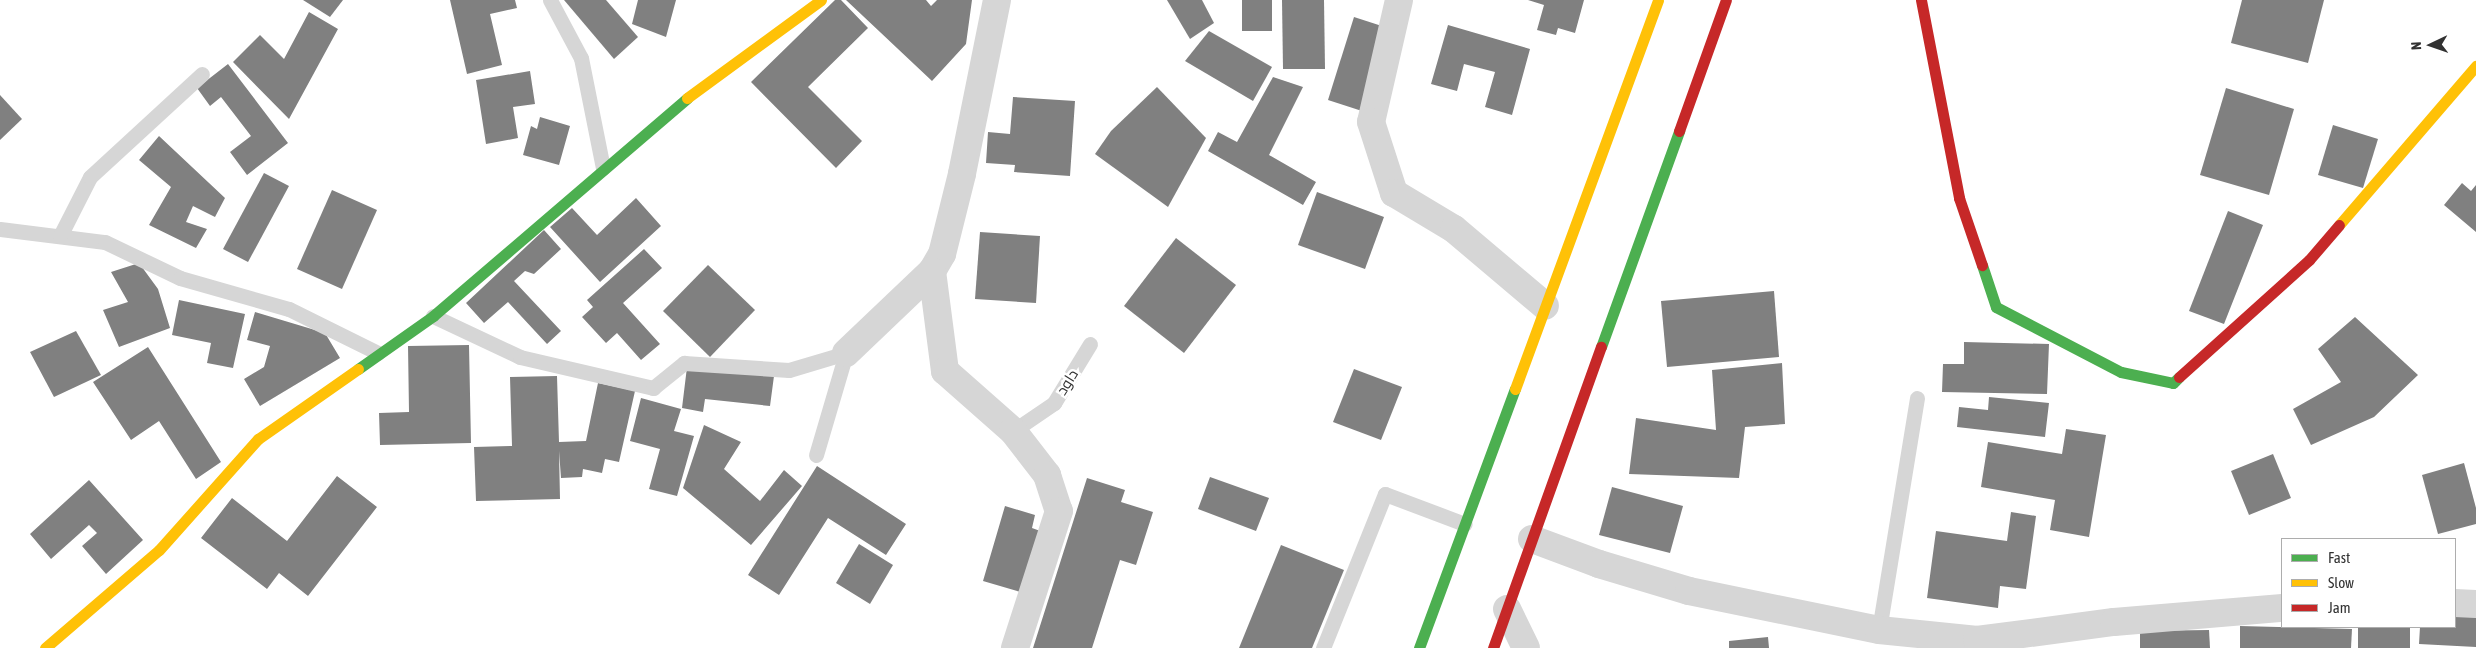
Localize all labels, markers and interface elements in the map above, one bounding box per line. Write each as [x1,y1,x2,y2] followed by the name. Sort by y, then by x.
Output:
[2406,20,2456,70] north arrow
[2408,41,2424,50] text: N
[1052,366,1082,398] street label: داود
[2281,538,2456,628] legend
[2328,549,2350,566] text: Fast
[2328,574,2354,591] text: Slow
[2328,599,2351,616] text: Jam

